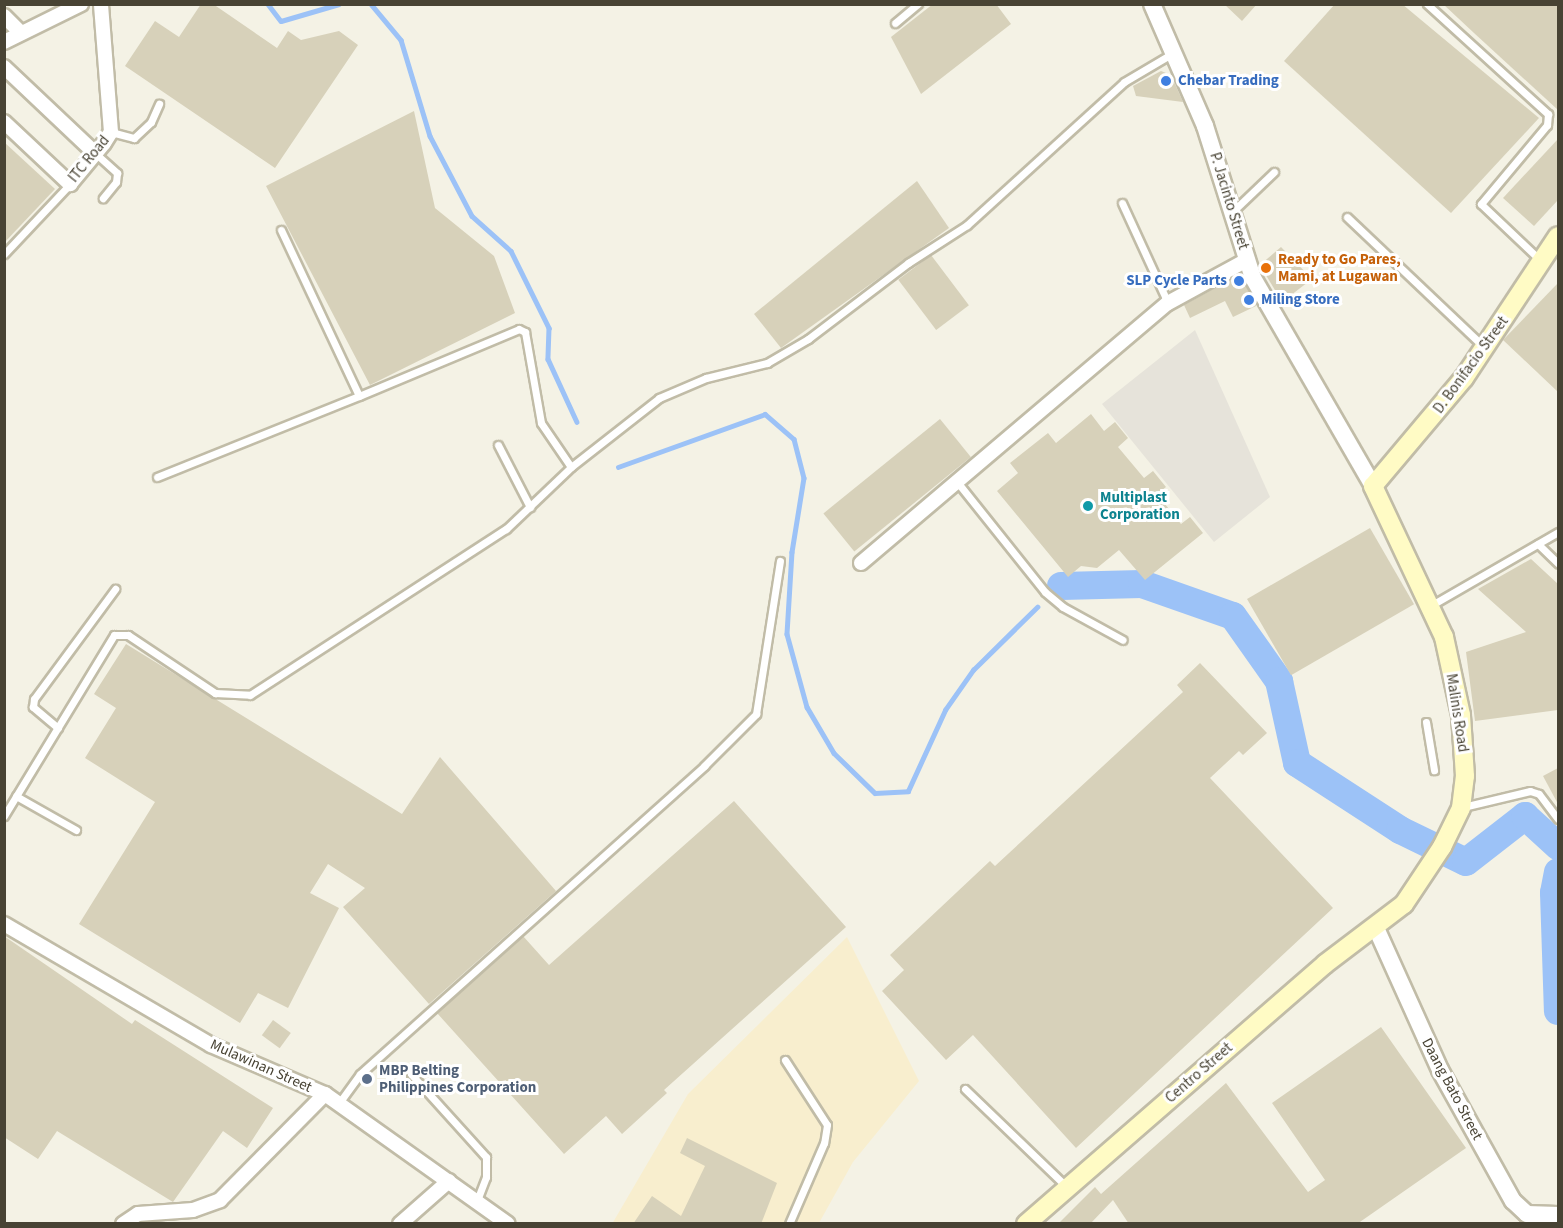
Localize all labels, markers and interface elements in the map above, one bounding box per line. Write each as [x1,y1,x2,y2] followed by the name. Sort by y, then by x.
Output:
[1178,72,1279,90] place label: Chebar Trading
[1159,74,1173,88] marker: Chebar Trading
[65,132,113,186] street label: ITC Road
[1206,150,1252,252] street label: P. Jacinto Street
[1278,250,1401,285] place label: Ready to Go Pares, Mami, at Lugawan
[1259,261,1273,275] marker: Ready to Go Pares, Mami, at Lugawan
[1126,272,1227,290] place label: SLP Cycle Parts
[1232,274,1246,288] marker: SLP Cycle Parts
[1261,291,1340,309] place label: Miling Store
[1242,293,1256,307] marker: Miling Store
[1430,313,1512,417] street label: D. Bonifacio Street
[1100,488,1180,523] place label: Multiplast Corporation
[1081,499,1095,513] marker: Multiplast Corporation
[1442,672,1472,754] street label: Malinis Road
[1418,1035,1486,1143] street label: Daang Bato Street
[207,1036,315,1096] street label: Mulawinan Street
[1162,1039,1236,1107] street label: Centro Street
[379,1061,536,1096] place label: MBP Belting Philippines Corporation
[360,1072,374,1086] marker: MBP Belting Philippines Corporation

